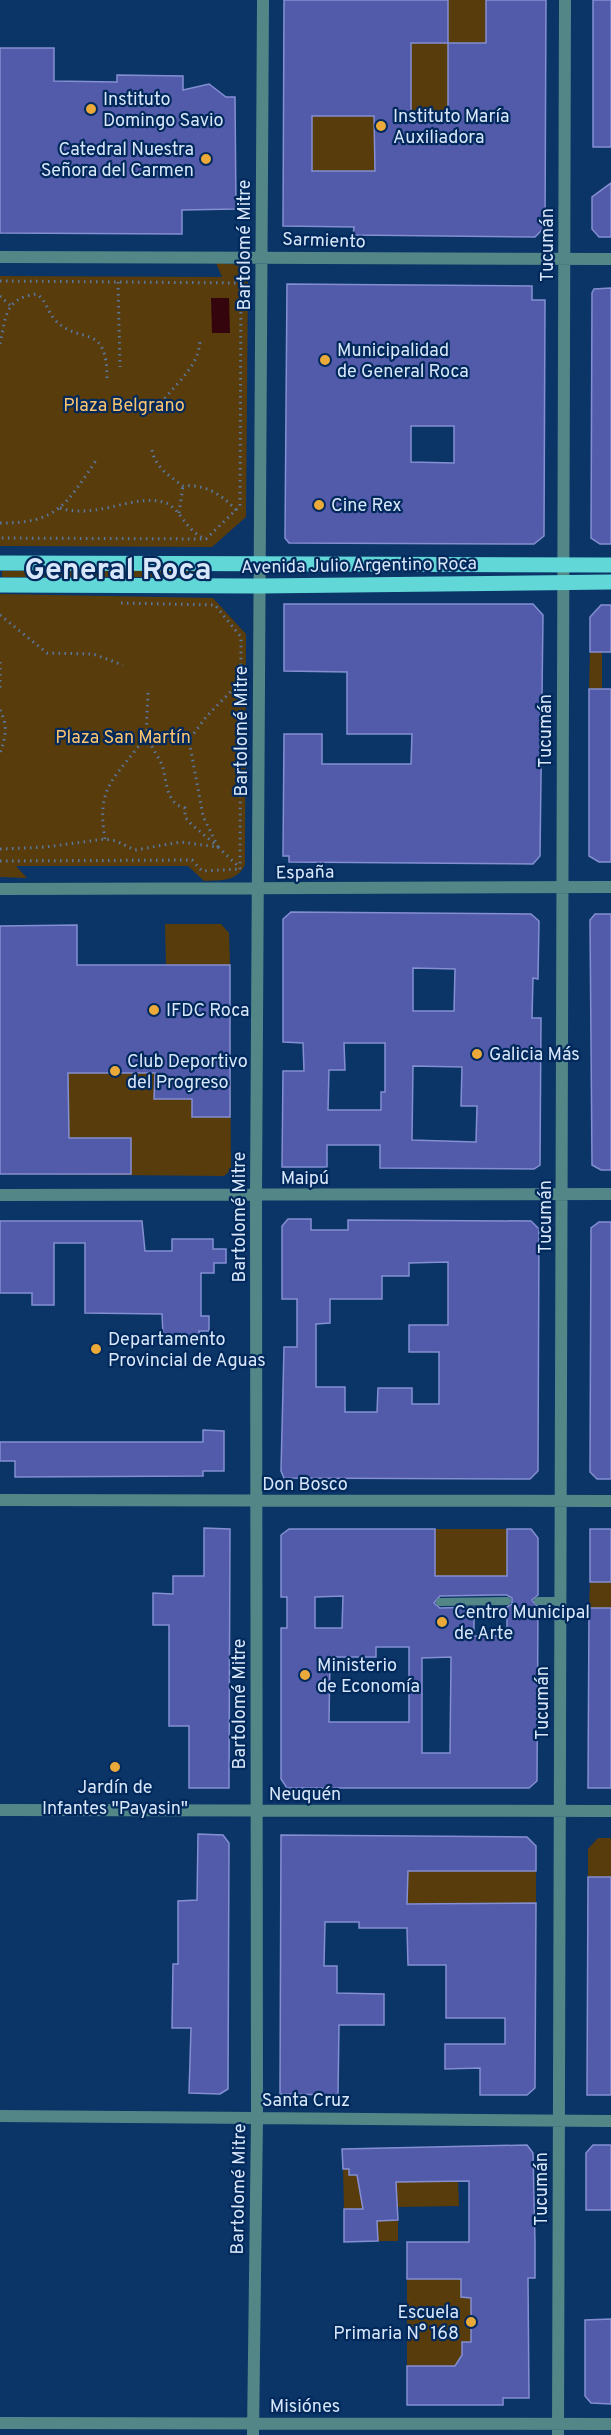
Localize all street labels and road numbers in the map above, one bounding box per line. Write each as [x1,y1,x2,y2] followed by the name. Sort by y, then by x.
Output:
[234,179,257,311] street label: Bartolomé Mitre
[537,208,560,282] street label: Tucumán
[282,229,366,254] street label: Sarmiento
[241,553,477,580] street label: Avenida Julio Argentino Roca
[231,665,254,797] street label: Bartolomé Mitre
[535,694,558,768] street label: Tucumán
[276,861,335,886] street label: España
[229,1151,252,1283] street label: Bartolomé Mitre
[281,1168,329,1191] street label: Maipú
[535,1180,558,1254] street label: Tucumán
[262,1474,348,1497] street label: Don Bosco
[229,1638,252,1770] street label: Bartolomé Mitre
[532,1666,555,1740] street label: Tucumán
[269,1784,341,1807] street label: Neuquén
[262,2090,350,2113] street label: Santa Cruz
[227,2123,252,2255] street label: Bartolomé Mitre
[531,2152,554,2226] street label: Tucumán
[270,2396,340,2419] street label: Misiónes

